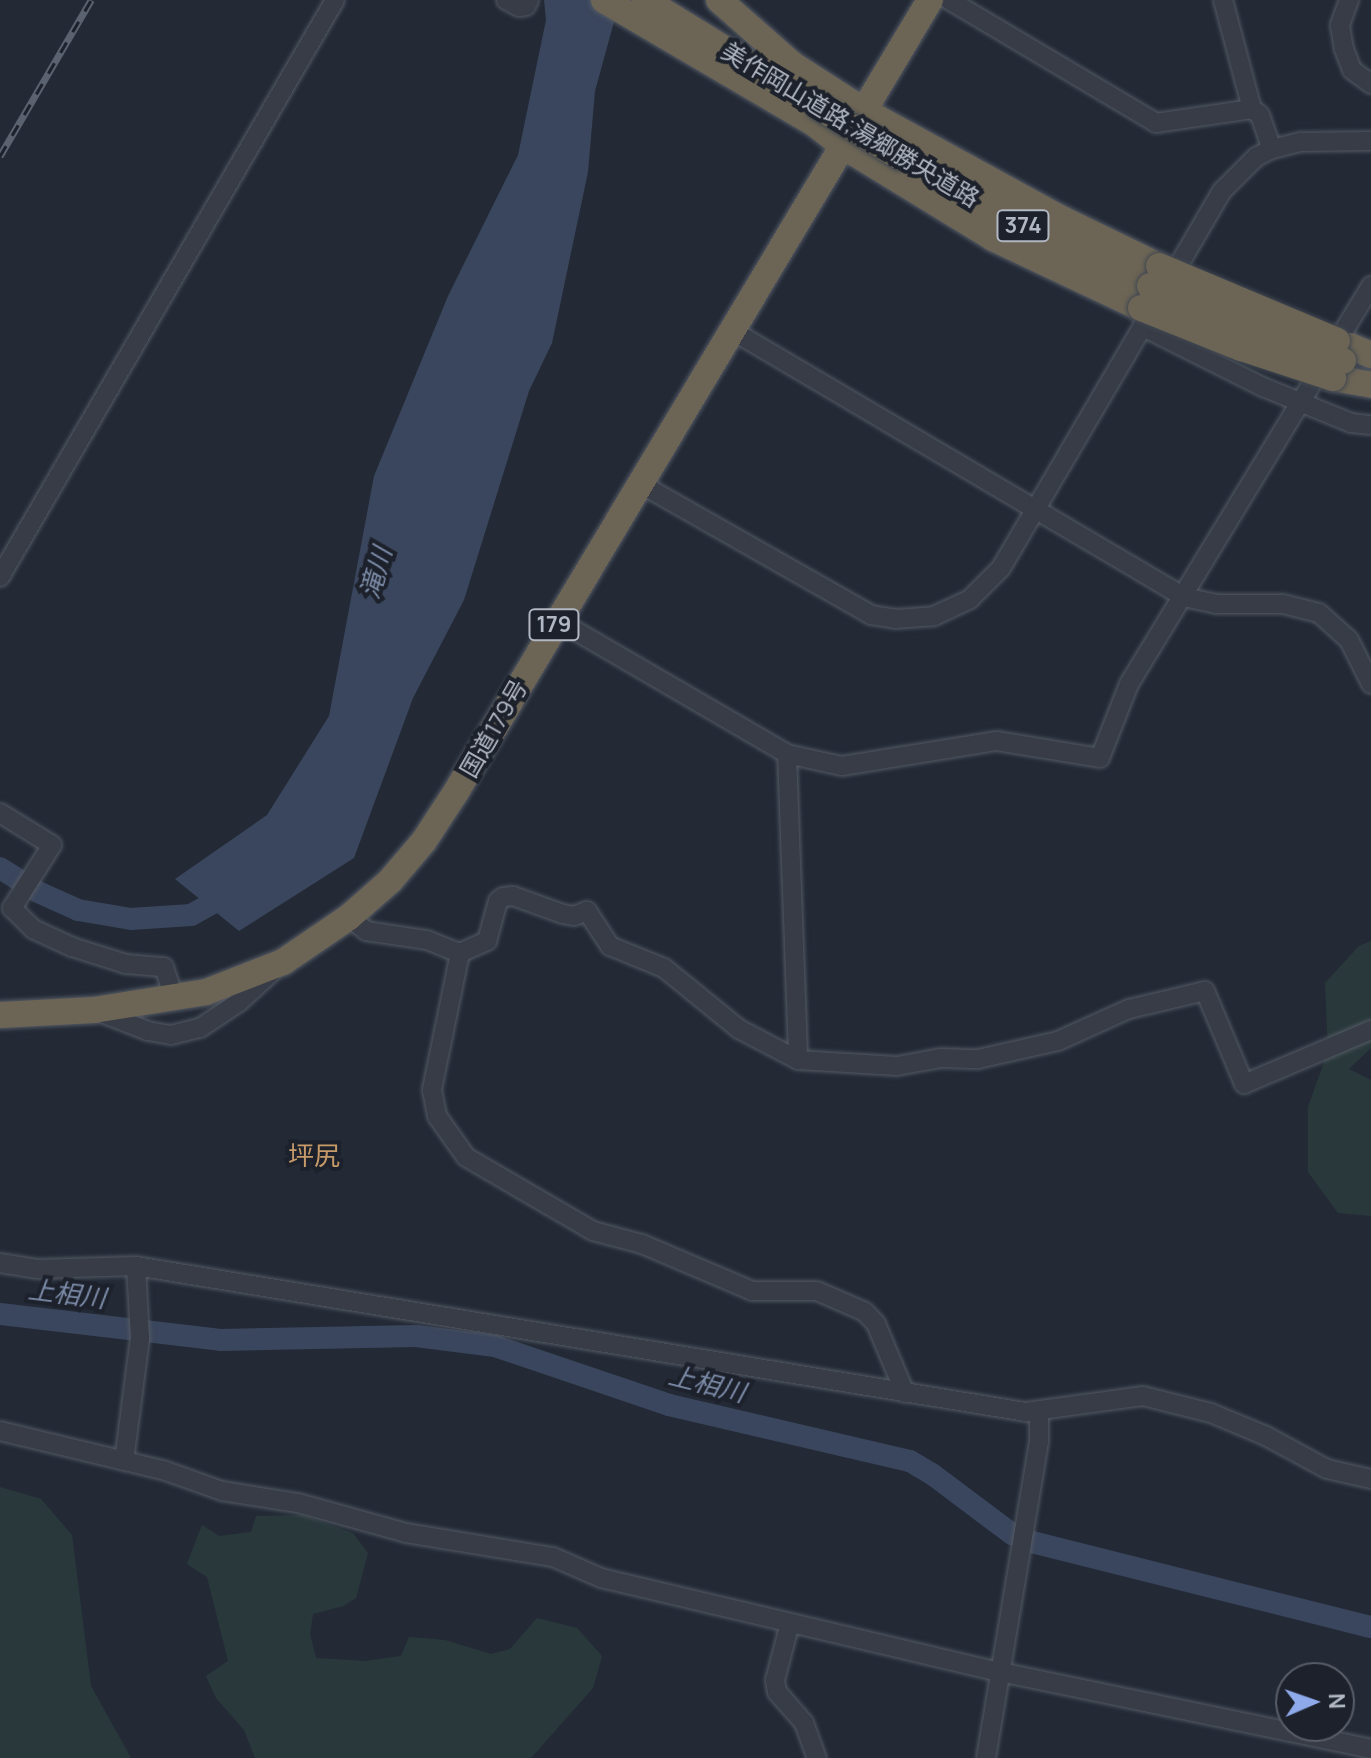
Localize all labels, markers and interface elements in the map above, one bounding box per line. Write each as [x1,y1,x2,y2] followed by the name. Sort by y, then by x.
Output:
[717,36,985,212] street label: 美作岡山道路;湯郷勝央道路
[995,208,1051,244] road number: 374
[354,544,398,602] water label: 滝川
[528,607,580,643] road number: 179
[453,674,533,782] street label: 国道179号
[288,1140,340,1172] district label: 坪尻
[26,1274,108,1314] water label: 上相川
[665,1359,749,1409] water label: 上相川
[1275,1662,1355,1742] north arrow
[1322,1693,1352,1710] text: N

